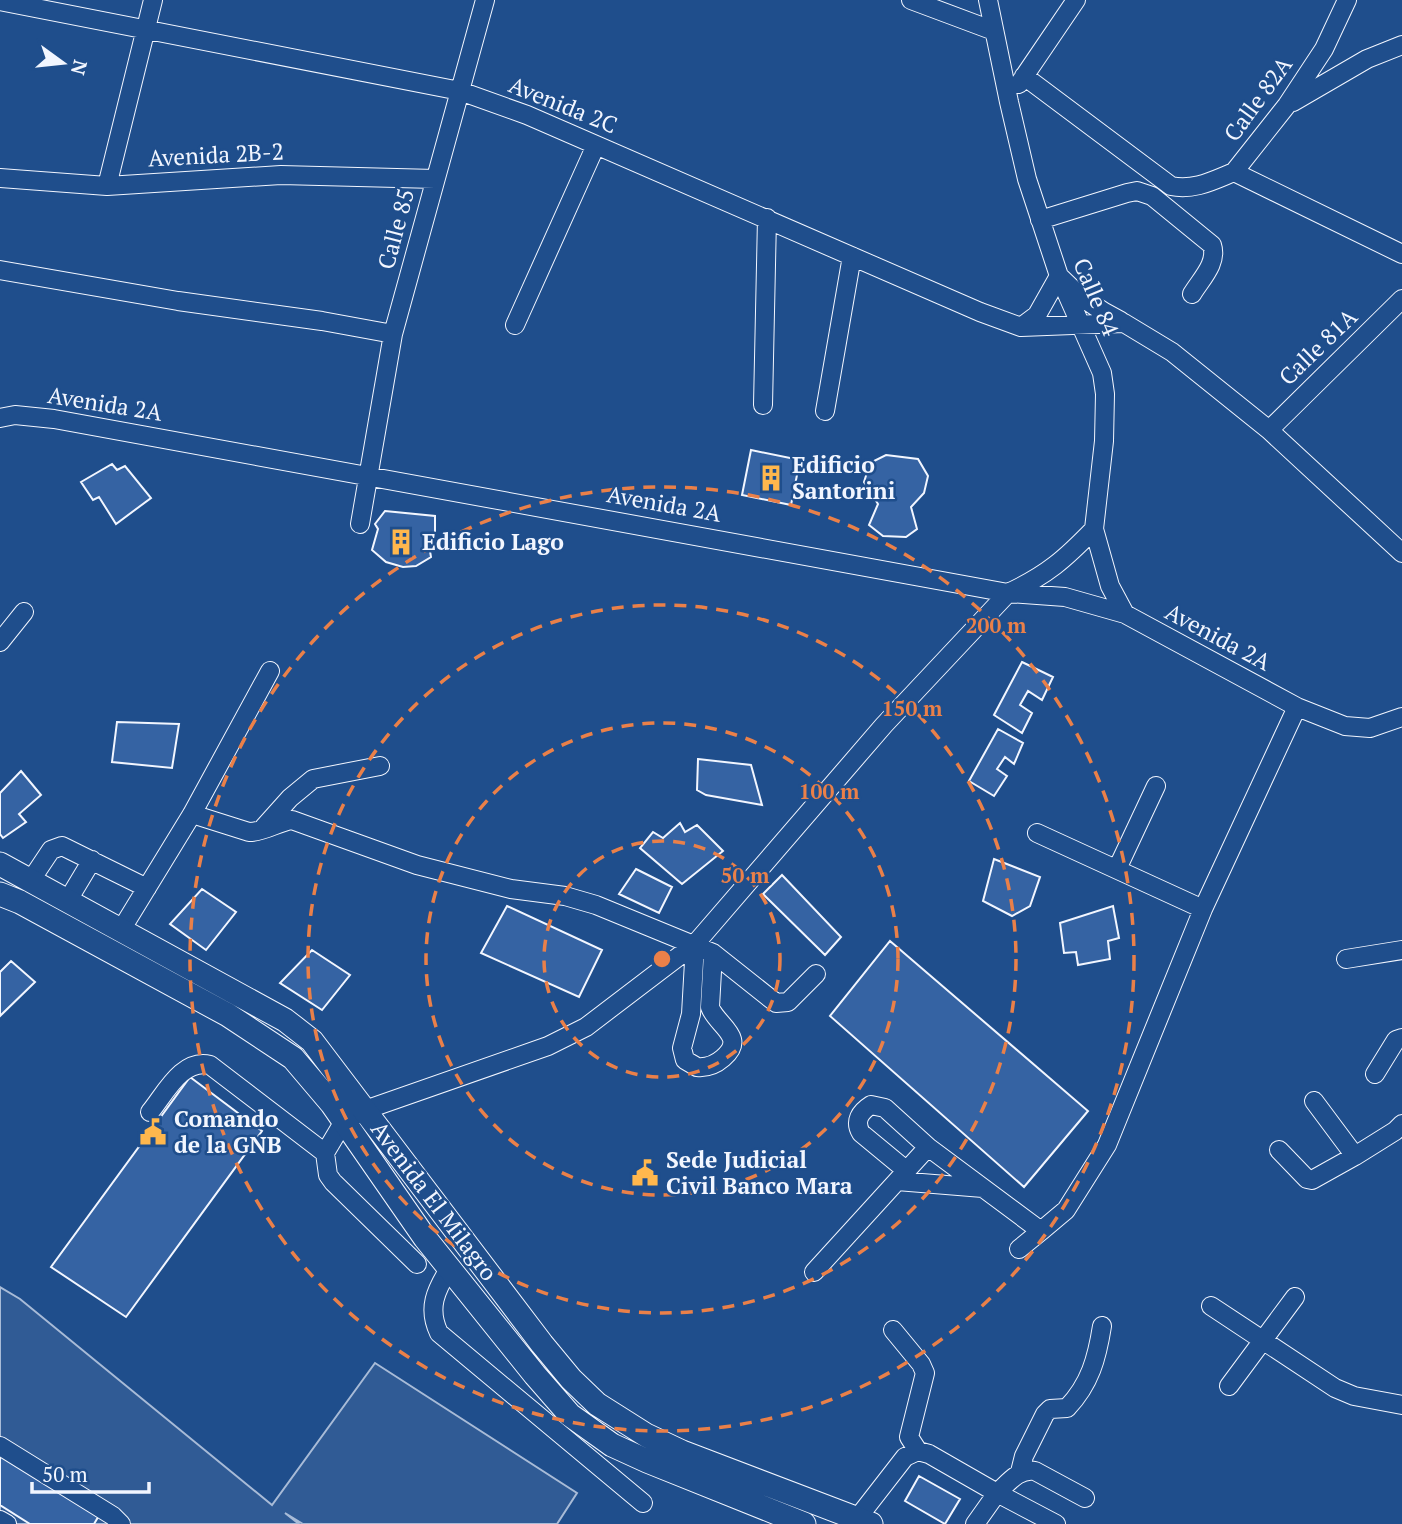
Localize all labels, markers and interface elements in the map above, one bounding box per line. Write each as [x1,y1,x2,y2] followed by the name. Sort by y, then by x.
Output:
[28,28,98,98] north arrow
[1216,50,1299,147] street label: Calle 82A
[66,57,94,78] text: N
[504,69,622,140] street label: Avenida 2C
[147,135,285,174] street label: Avenida 2B-2
[370,185,421,272] street label: Calle 85
[1066,253,1127,341] street label: Calle 84
[1272,301,1364,392] street label: Calle 81A
[46,379,165,428] street label: Avenida 2A
[792,449,896,506] place label: Edificio Santorini
[756,463,786,493] building icon: Edificio Santorini
[605,478,724,529] street label: Avenida 2A
[422,526,564,557] place label: Edificio Lago
[386,527,416,557] building icon: Edificio Lago
[1160,596,1277,677] street label: Avenida 2A
[966,611,1027,639] text: 200 m
[882,694,943,722] text: 150 m
[799,777,860,805] text: 100 m
[721,861,770,889] text: 50 m
[650,947,674,971] centre of rings
[174,1103,282,1160] place label: Comando de la GNB
[364,1115,505,1287] street label: Avenida El Milagro
[138,1117,168,1147] public building icon: Comando de la GNB
[666,1144,853,1201] place label: Sede Judicial Civil Banco Mara
[630,1158,660,1188] public building icon: Sede Judicial Civil Banco Mara
[32,1450,149,1494] scale bar
[42,1460,88,1488] text: 50 m

